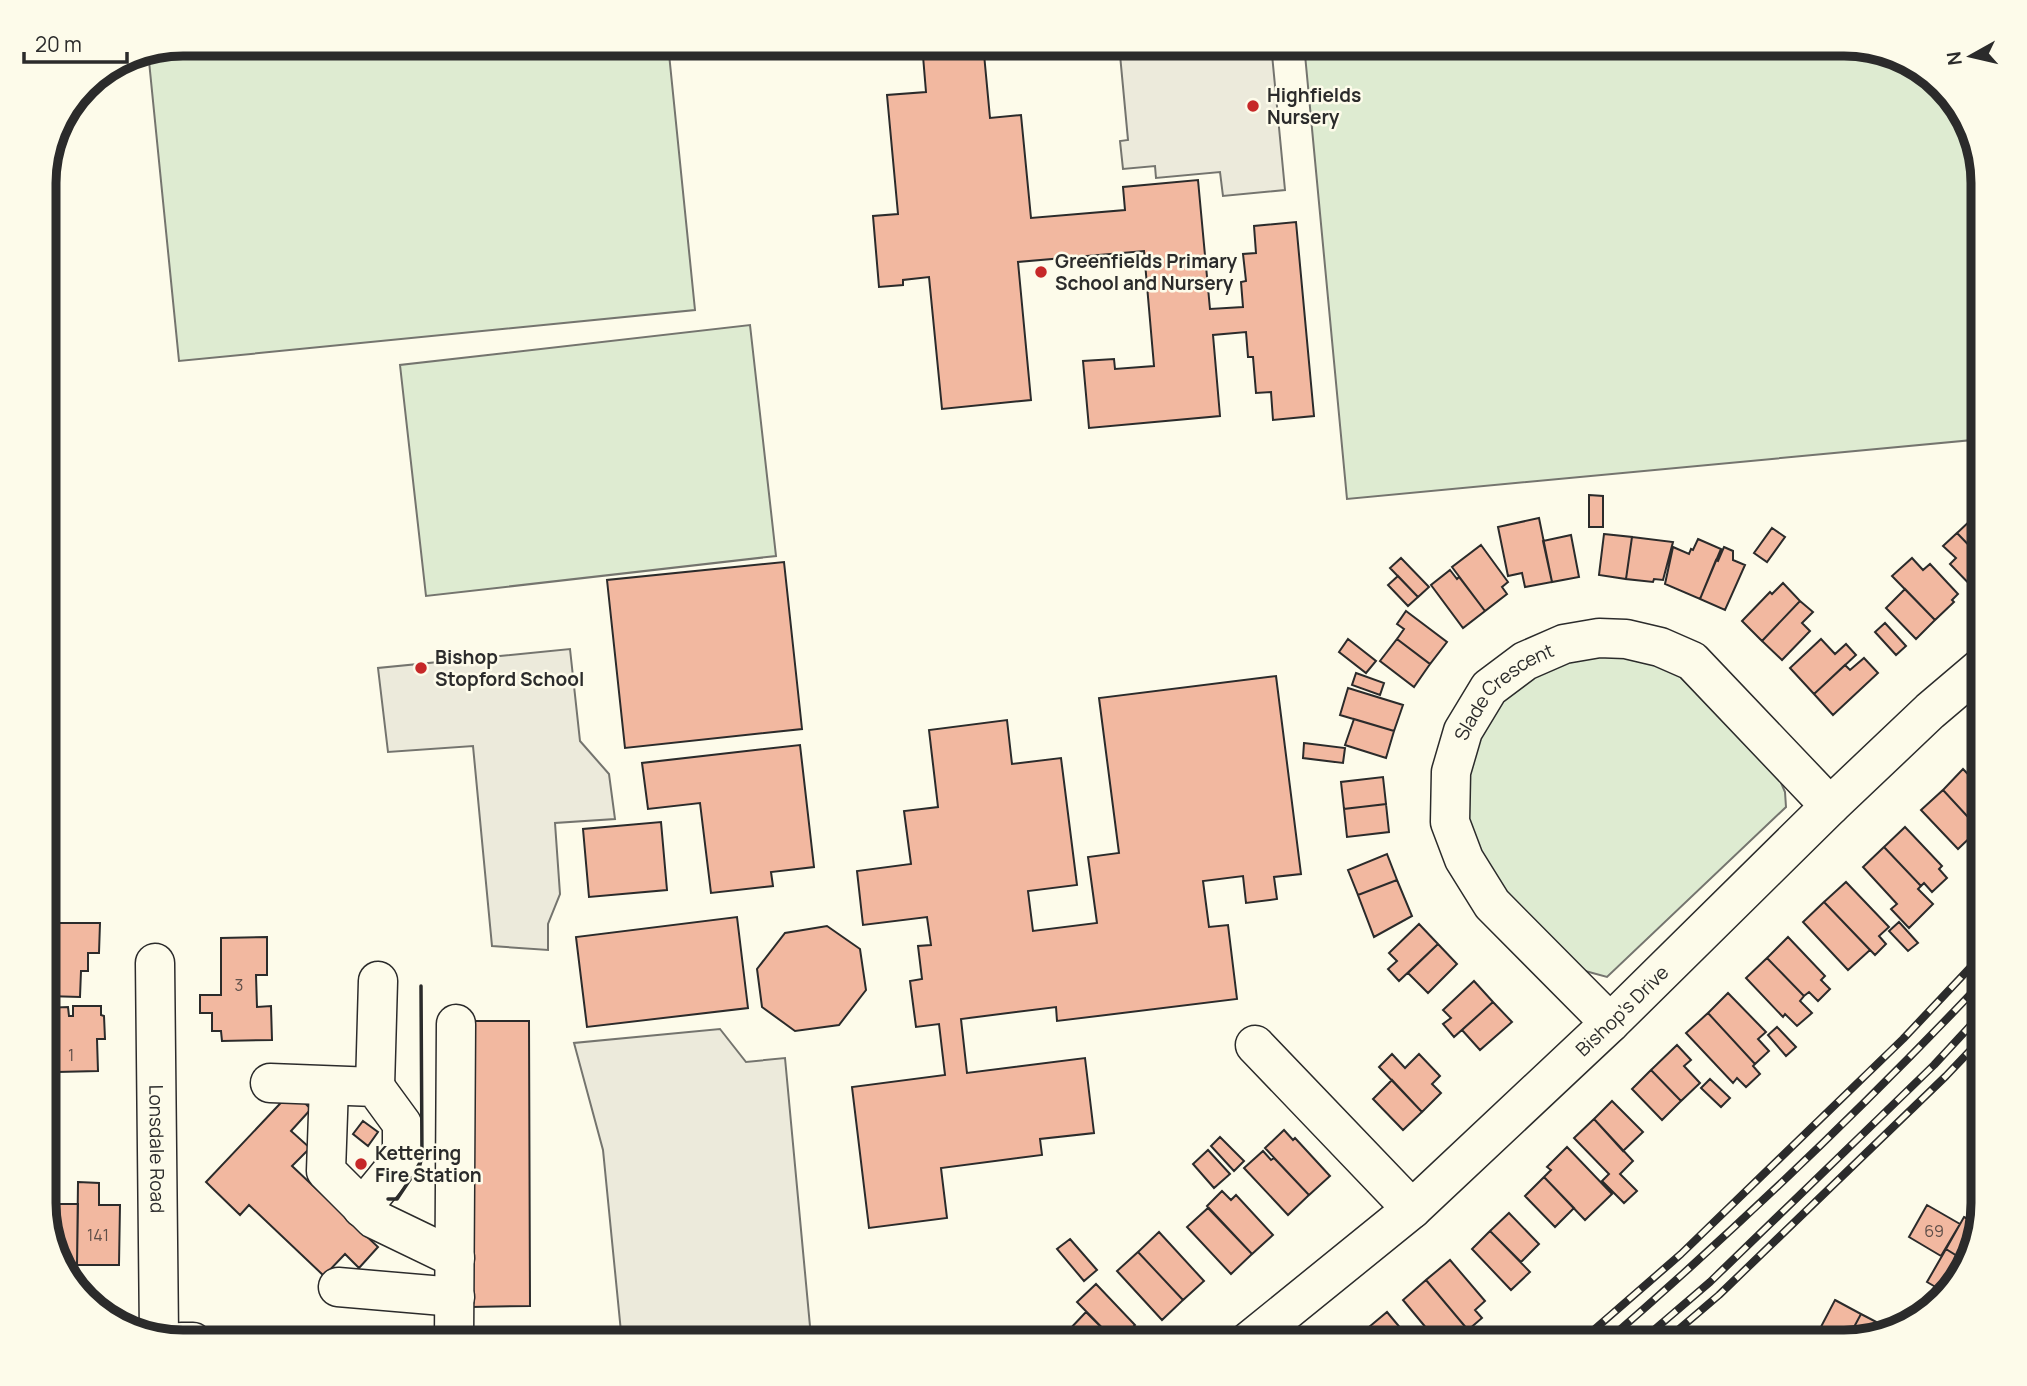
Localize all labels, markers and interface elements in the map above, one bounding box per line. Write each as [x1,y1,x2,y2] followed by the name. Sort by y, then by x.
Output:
[24,21,128,65] scale bar
[1936,21,2006,91] north arrow
[35,30,82,58] text: 20 m
[1940,50,1968,67] text: N
[1267,82,1361,130] place label: Highfields Nursery
[1245,98,1261,114] marker: Highfields Nursery
[1055,248,1237,296] place label: Greenfields Primary School and Nursery
[1033,264,1049,280] marker: Greenfields Primary School and Nursery
[1448,637,1558,743] street label: Slade Crescent
[435,644,584,692] place label: Bishop Stopford School
[413,660,429,676] marker: Bishop Stopford School
[1570,959,1674,1062] street label: Bishop's Drive
[235,974,243,996] house number: 3
[68,1044,74,1066] house number: 1
[143,1085,171,1213] street label: Lonsdale Road
[375,1140,482,1188] place label: Kettering Fire Station
[353,1156,369,1172] marker: Kettering Fire Station
[1924,1220,1944,1242] house number: 69
[87,1224,109,1246] house number: 141

